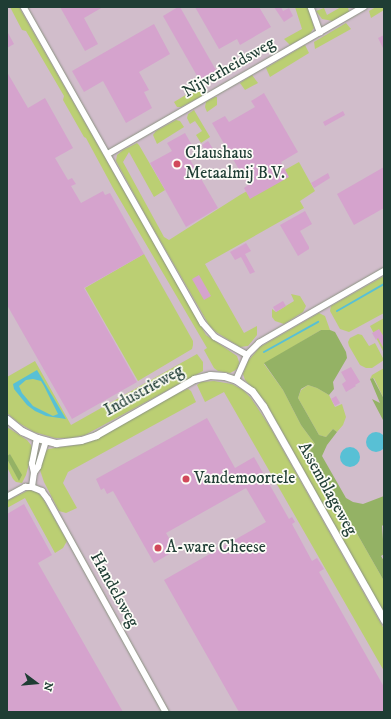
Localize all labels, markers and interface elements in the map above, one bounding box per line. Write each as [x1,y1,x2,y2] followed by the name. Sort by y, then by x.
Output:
[179,33,279,103] street label: Nijverheidsweg
[185,144,285,184] place label: Claushaus Metaalmij B.V.
[172,159,182,169] marker: Claushaus Metaalmij B.V.
[101,361,187,421] street label: Industrieweg
[293,439,361,539] street label: Assemblageweg
[194,469,295,489] place label: Vandemoortele
[181,474,191,484] marker: Vandemoortele
[166,538,266,558] place label: A-ware Cheese
[153,543,163,553] marker: A-ware Cheese
[85,549,143,631] street label: Handelsweg
[16,663,56,703] north arrow
[40,680,56,693] text: N

